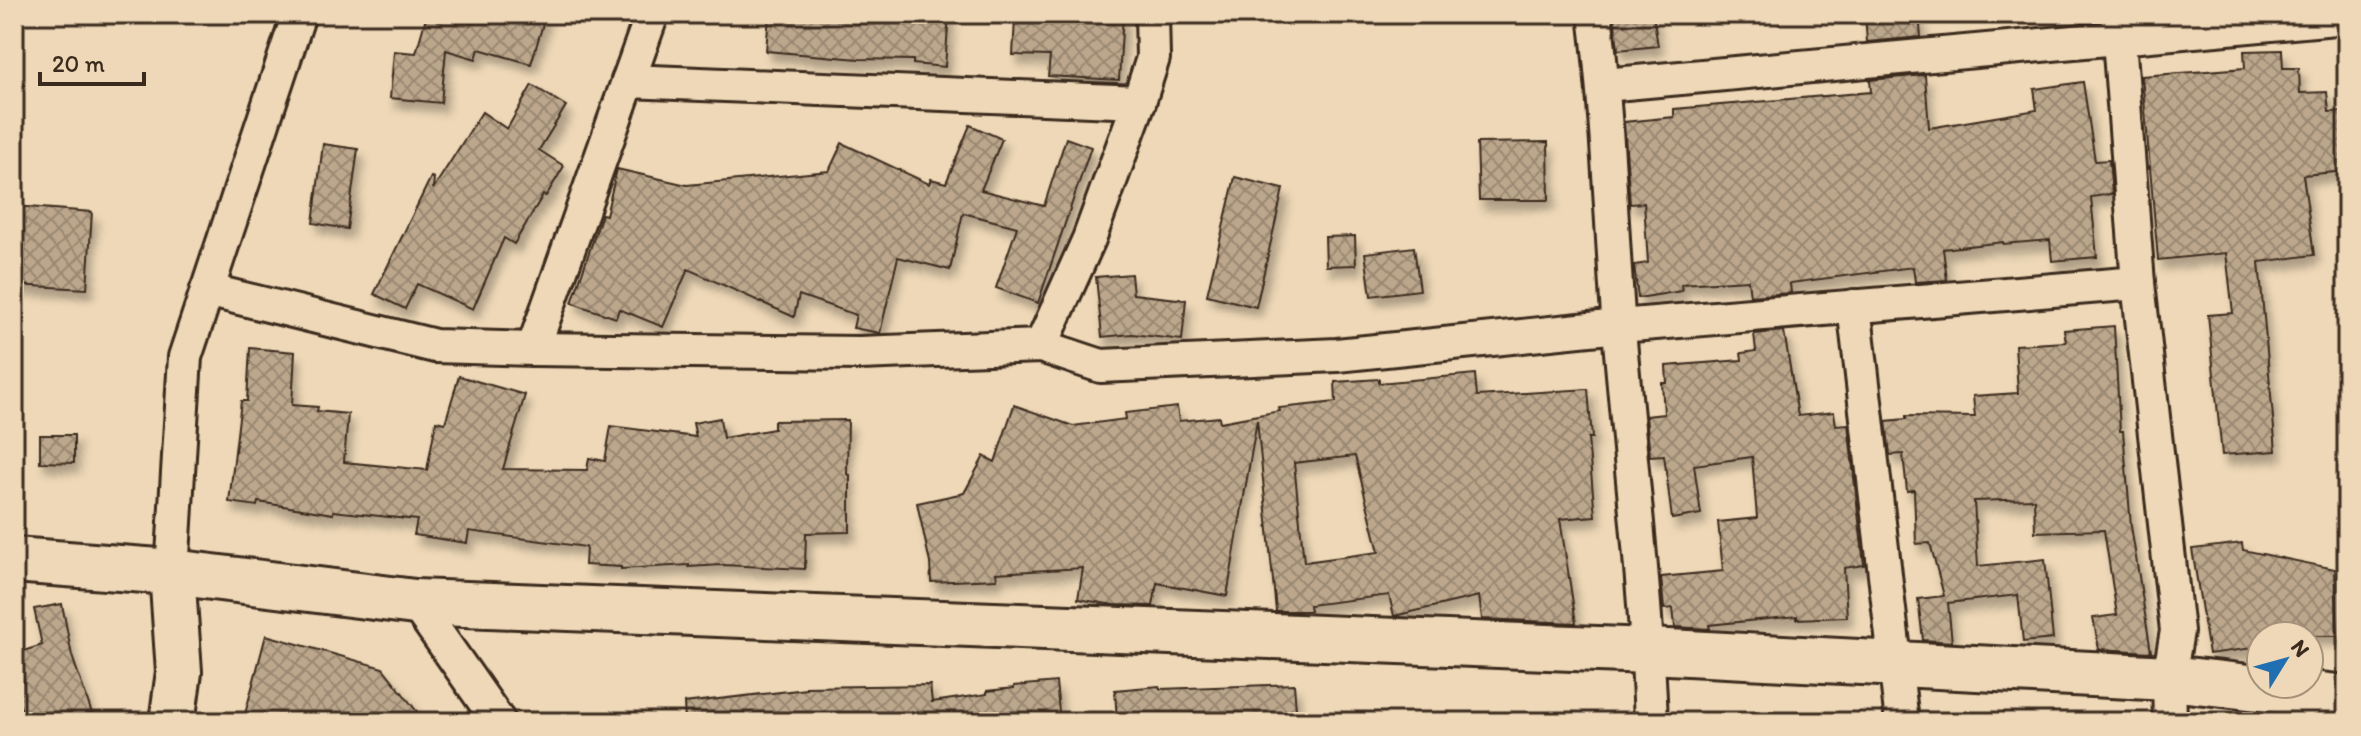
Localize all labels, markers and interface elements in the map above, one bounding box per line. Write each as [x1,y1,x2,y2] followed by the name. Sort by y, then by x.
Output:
[40,36,144,86] scale bar
[52,49,105,78] text: 20 m
[2245,620,2325,700] north arrow
[2285,634,2316,662] text: N

